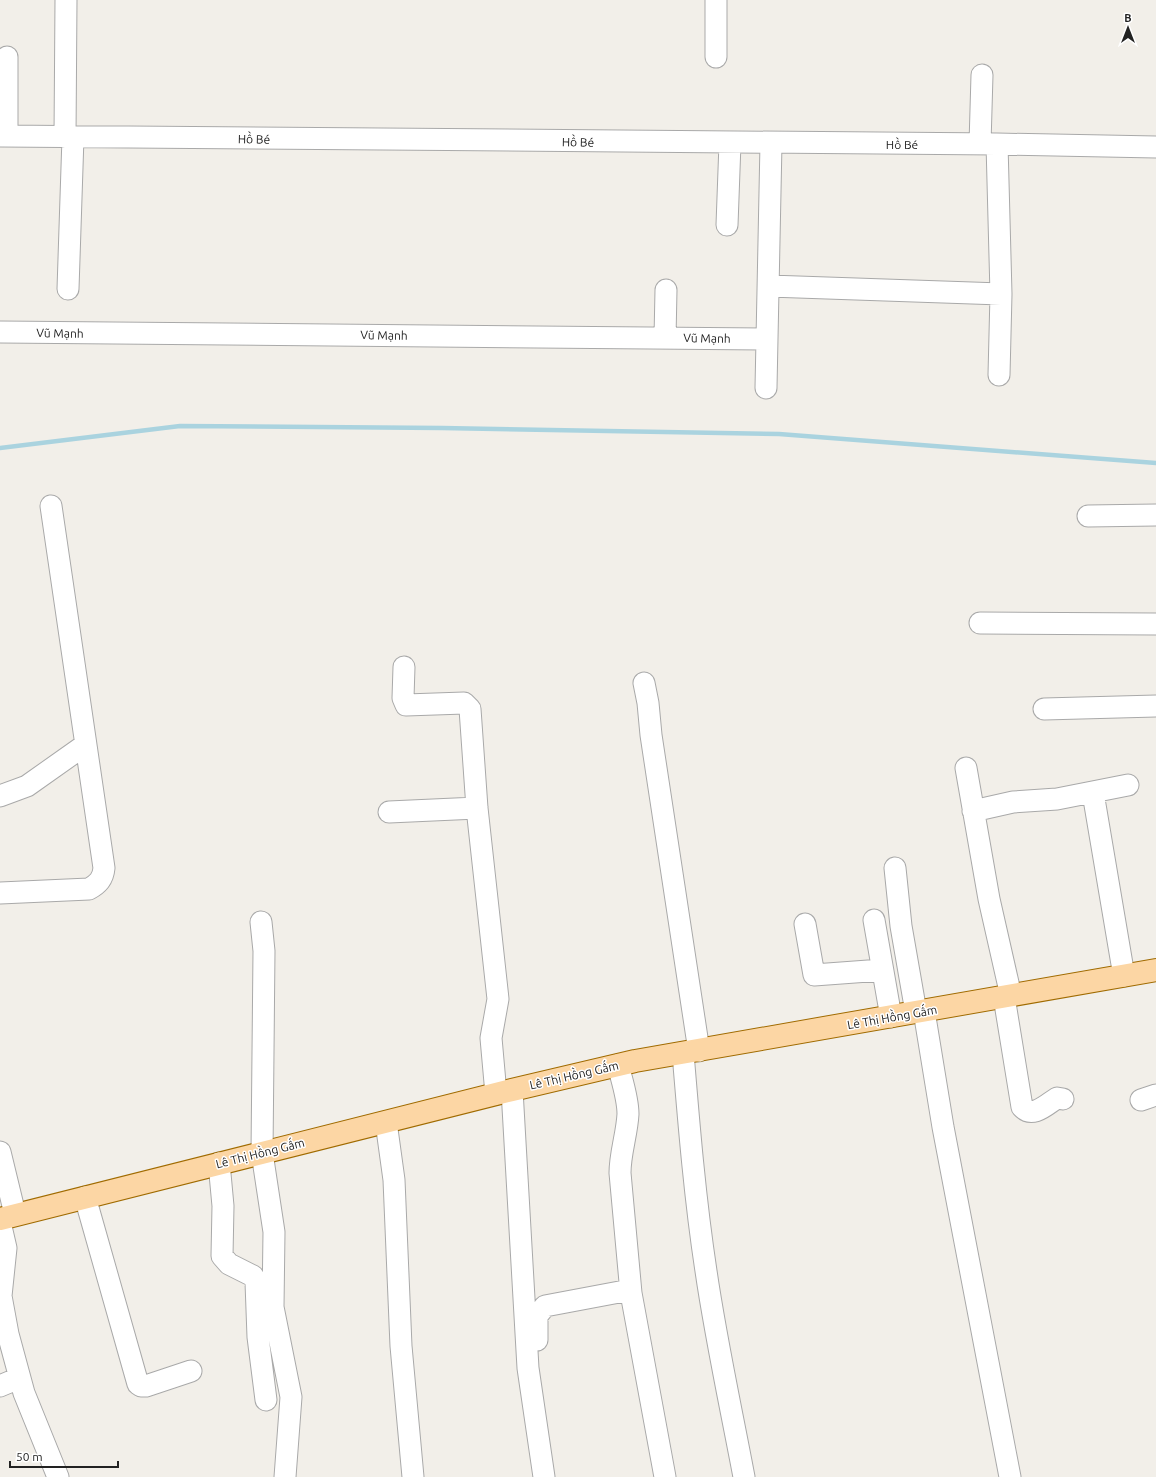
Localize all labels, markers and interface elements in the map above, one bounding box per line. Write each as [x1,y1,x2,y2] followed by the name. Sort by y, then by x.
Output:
[1108,8,1148,48] north arrow
[1124,12,1132,24] text: B
[238,131,270,146] street label: Hồ Bé
[562,134,594,149] street label: Hồ Bé
[886,137,918,151] street label: Hồ Bé
[36,326,84,341] street label: Vũ Mạnh
[360,328,408,343] street label: Vũ Mạnh
[683,331,731,346] street label: Vũ Mạnh
[846,1002,938,1032] street label: Lê Thị Hồng Gấm
[528,1057,620,1093] street label: Lê Thị Hồng Gấm
[214,1135,306,1171] street label: Lê Thị Hồng Gấm
[10,1443,118,1469] scale bar
[16,1450,43,1463] text: 50 m

